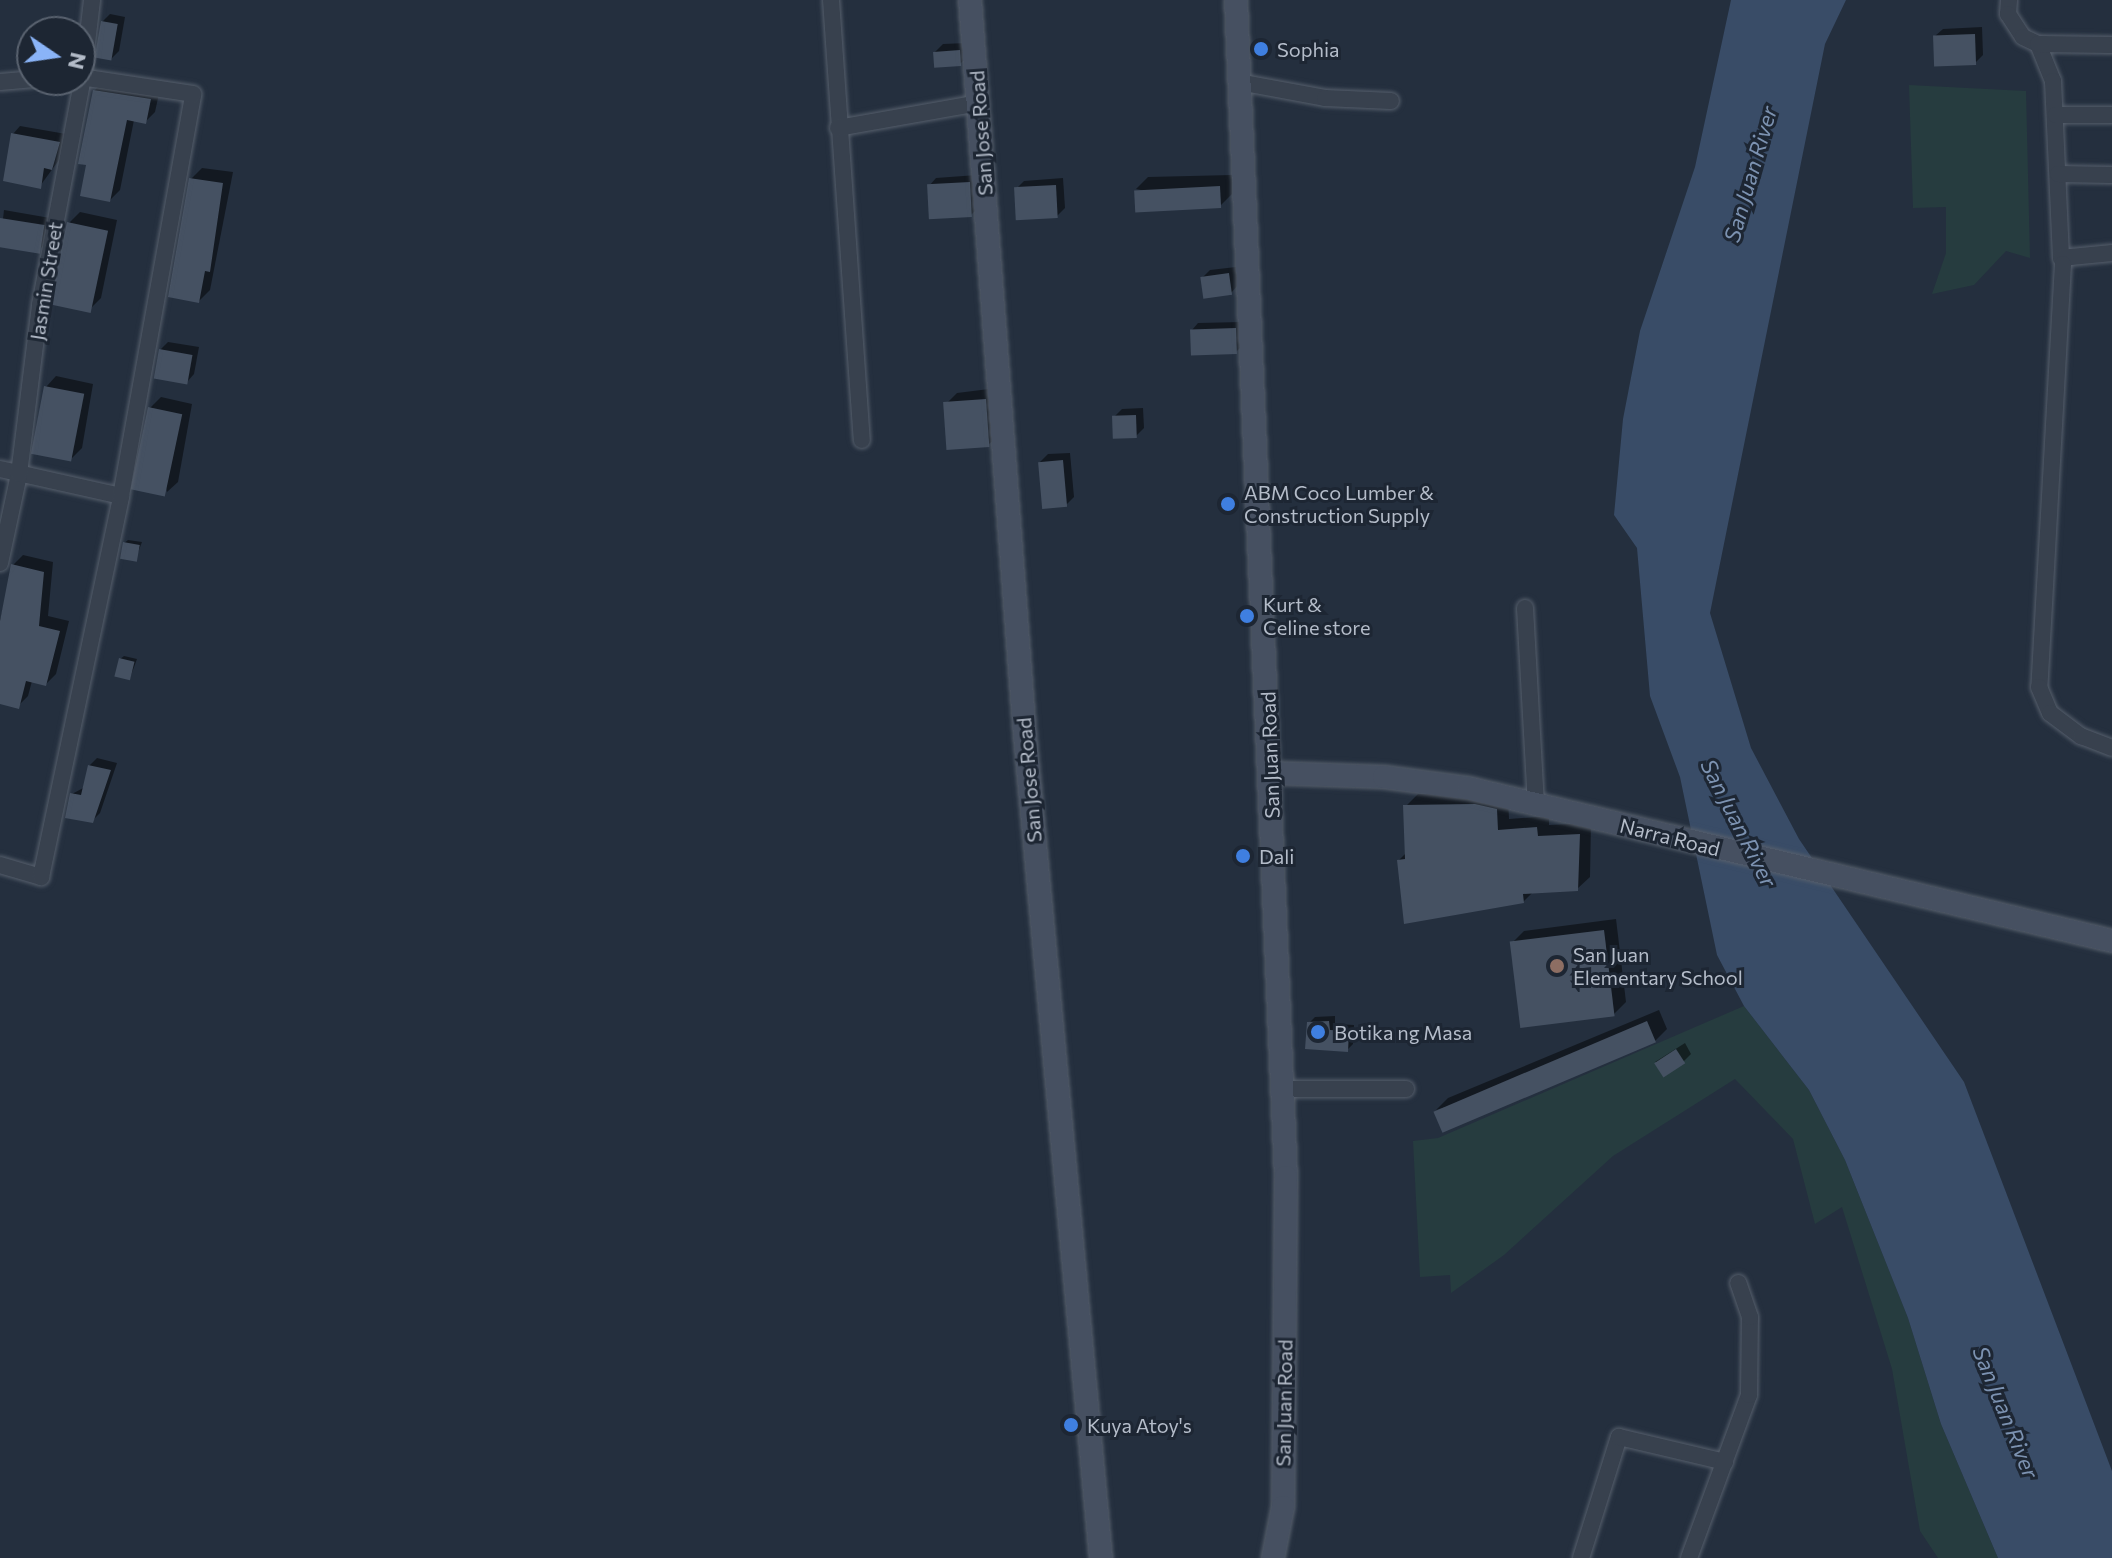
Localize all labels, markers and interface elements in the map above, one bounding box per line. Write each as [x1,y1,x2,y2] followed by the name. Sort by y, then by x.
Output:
[16,16,96,96] north arrow
[1277,37,1340,61] place label: Sophia
[1252,40,1270,58] marker: Sophia
[63,50,93,72] text: N
[965,70,997,196] street label: San Jose Road
[1718,103,1782,245] water label: San Juan River
[25,220,67,342] street label: Jasmin Street
[1244,480,1434,527] place label: ABM Coco Lumber & Construction Supply
[1219,495,1237,513] marker: ABM Coco Lumber & Construction Supply
[1263,592,1371,639] place label: Kurt & Celine store
[1238,607,1256,625] marker: Kurt & Celine store
[1256,691,1284,819] street label: San Juan Road
[1012,717,1046,843] street label: San Jose Road
[1695,755,1783,891] water label: San Juan River
[1617,813,1723,861] street label: Narra Road
[1259,844,1294,868] place label: Dali
[1234,847,1252,865] marker: Dali
[1573,942,1743,989] place label: San Juan Elementary School
[1548,957,1566,975] marker: San Juan Elementary School
[1334,1020,1472,1044] place label: Botika ng Masa
[1309,1023,1327,1041] marker: Botika ng Masa
[1271,1339,1297,1467] street label: San Juan Road
[1968,1342,2044,1482] water label: San Juan River
[1087,1413,1192,1437] place label: Kuya Atoy's
[1062,1416,1080,1434] marker: Kuya Atoy's

